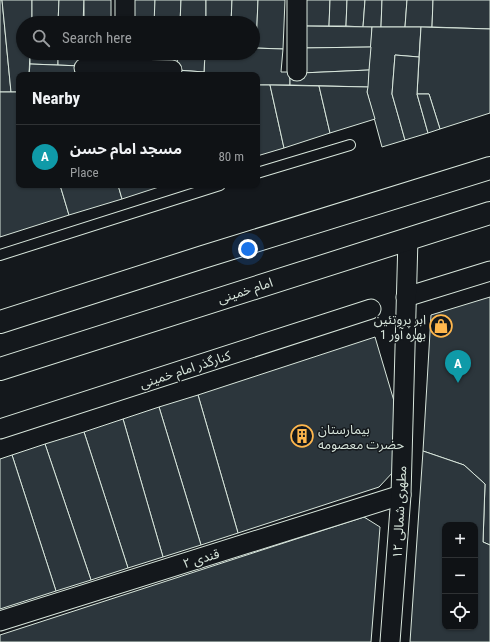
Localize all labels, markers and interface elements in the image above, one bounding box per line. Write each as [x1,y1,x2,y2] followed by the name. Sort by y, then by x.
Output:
[16,16,260,60] search box
[30,27,52,49] icon: search
[62,29,132,47] text: Search here
[32,88,80,108] text: Nearby
[70,140,182,158] text: مسجد امام حسن
[41,149,49,164] text: A
[218,149,244,164] text: 80 m
[70,165,99,180] text: Place
[238,239,258,259] your location
[216,275,275,308] street label: امام خمینی
[374,312,426,343] place label: ابر پروتئین بهره آور 1
[428,313,454,339] shop icon: ابر پروتئین بهره آور 1
[138,347,234,393] street label: کنارگذر امام خمینی
[445,350,471,383] pin: A
[318,422,405,452] place label: بیمارستان حضرت معصومه
[289,423,315,449] building icon: بیمارستان حضرت معصومه
[390,465,410,559] street label: مطهری شمالی ۱۲
[442,522,478,630] map controls
[442,522,478,558] button: +
[181,546,222,572] street label: قندی ۲
[442,558,478,594] button: −
[442,594,478,630] button: locate

